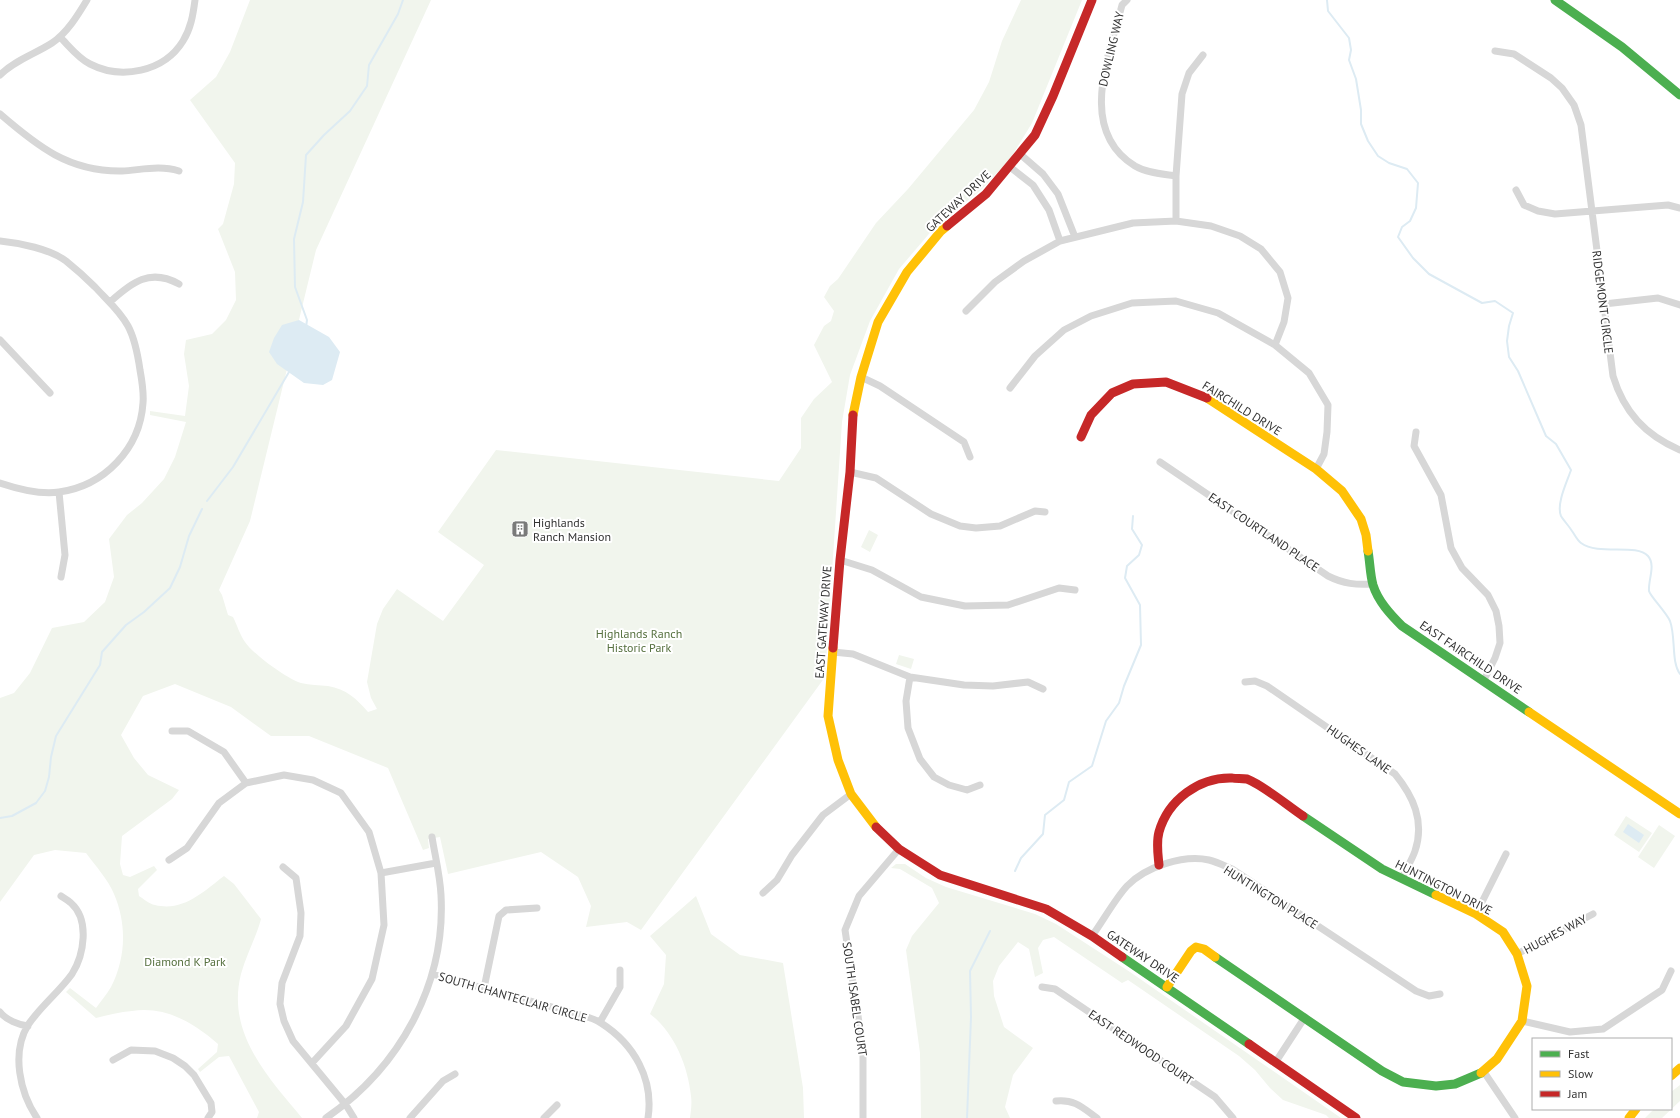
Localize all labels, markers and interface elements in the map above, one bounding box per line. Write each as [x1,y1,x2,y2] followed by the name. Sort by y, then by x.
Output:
[1095,10,1127,88] street label: DOWLING WAY
[922,167,994,235] street label: GATEWAY DRIVE
[1589,250,1617,354] street label: RIDGEMONT CIRCLE
[1200,378,1284,438] street label: FAIRCHILD DRIVE
[1206,489,1322,575] street label: EAST COURTLAND PLACE
[533,515,611,544] place label: Highlands Ranch Mansion
[510,519,530,539] building icon: Highlands Ranch Mansion
[812,565,834,679] street label: EAST GATEWAY DRIVE
[1417,617,1525,697] street label: EAST FAIRCHILD DRIVE
[596,626,682,655] park label: Highlands Ranch Historic Park
[1324,721,1394,777] street label: HUGHES LANE
[1393,856,1495,918] street label: HUNTINGTON DRIVE
[1221,862,1321,932] street label: HUNTINGTON PLACE
[1521,911,1590,957] street label: HUGHES WAY
[1104,926,1182,986] street label: GATEWAY DRIVE
[840,941,870,1057] street label: SOUTH ISABEL COURT
[144,954,226,969] park label: Diamond K Park
[437,969,589,1025] street label: SOUTH CHANTECLAIR CIRCLE
[1086,1006,1197,1088] street label: EAST REDWOOD COURT
[1532,1038,1672,1110] legend
[1568,1046,1589,1061] text: Fast
[1568,1066,1593,1081] text: Slow
[1567,1086,1587,1101] text: Jam

